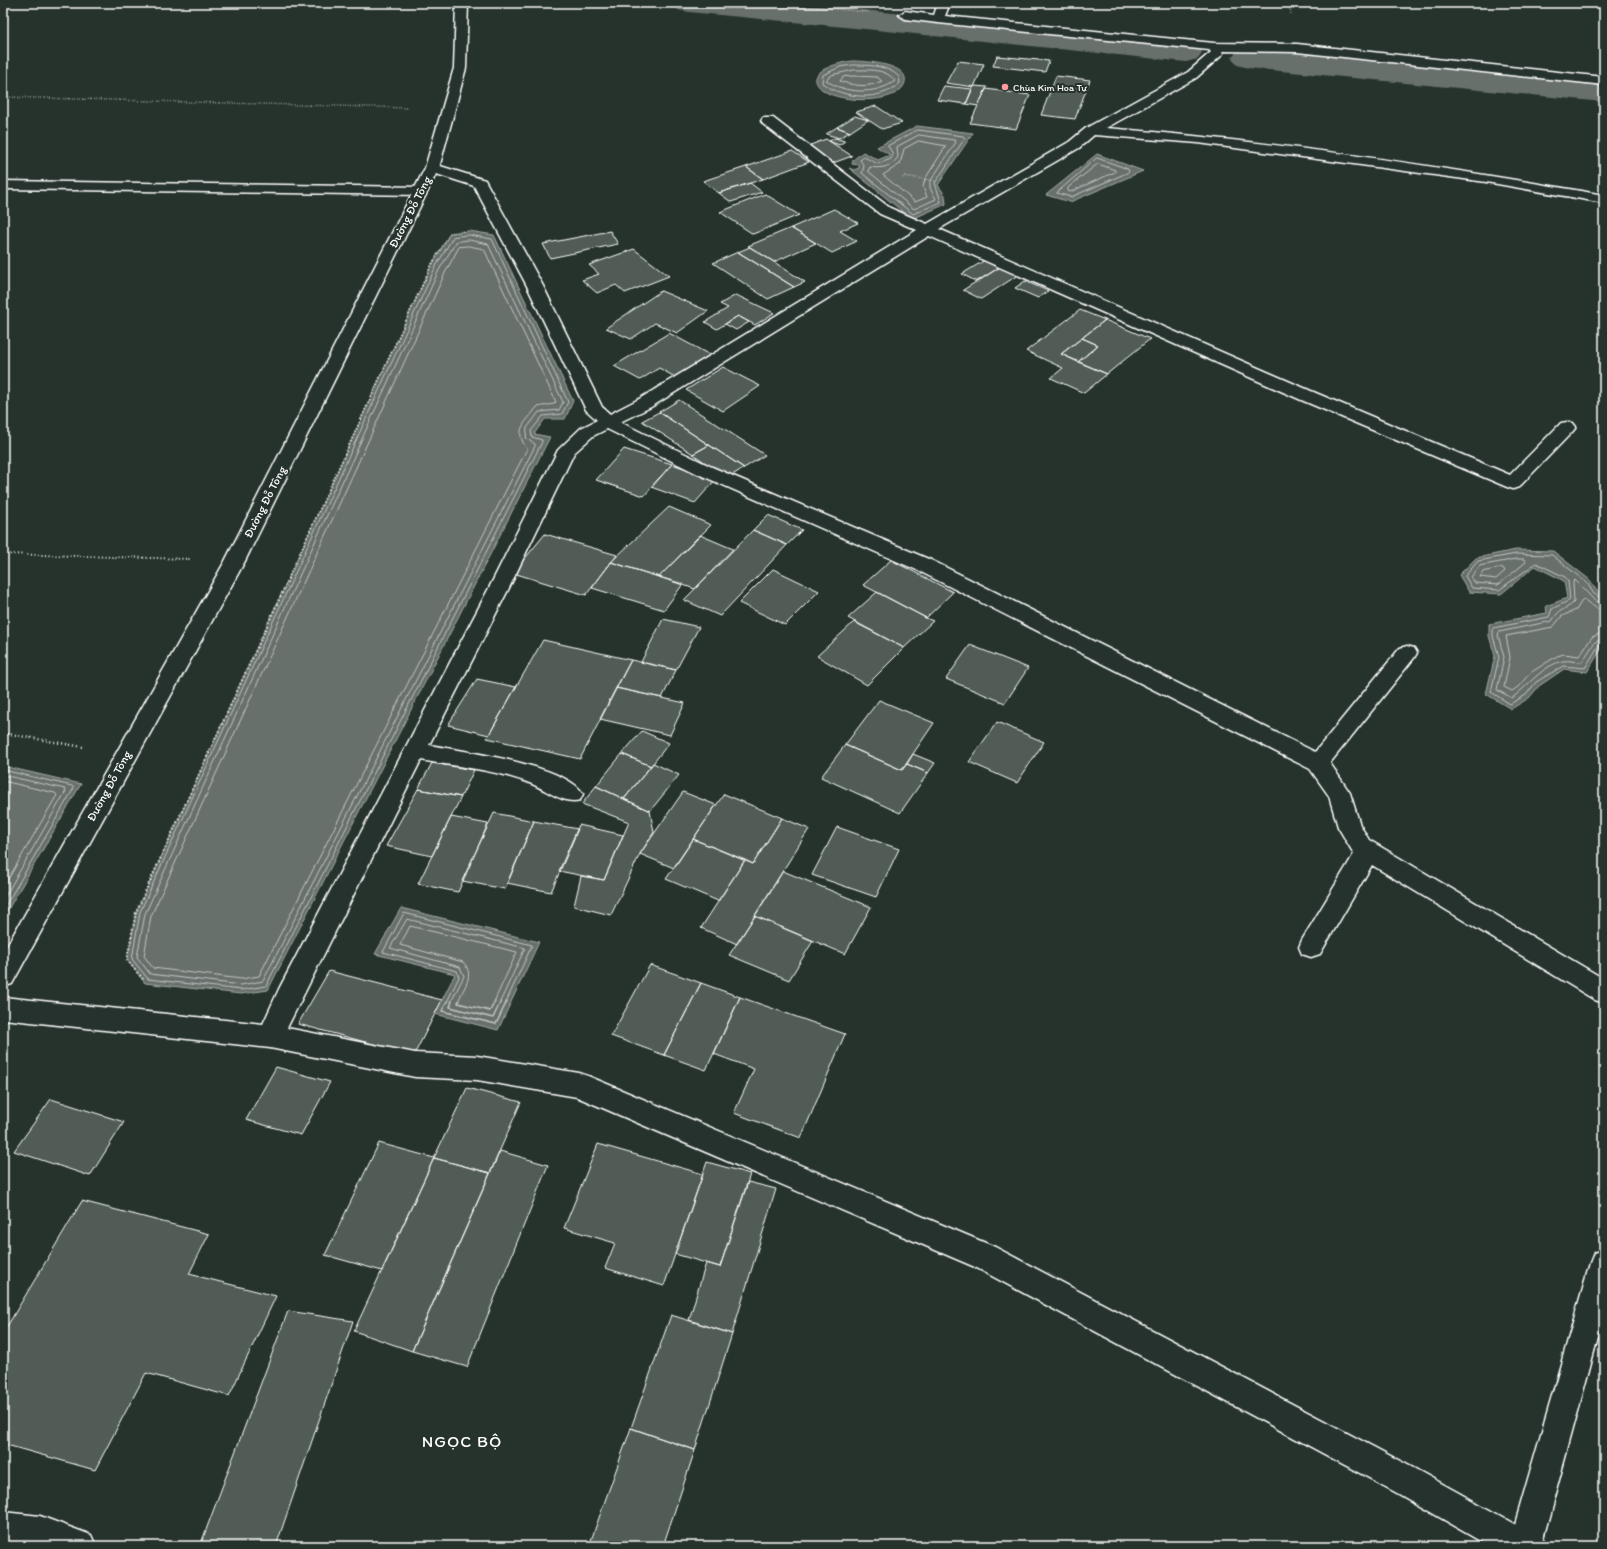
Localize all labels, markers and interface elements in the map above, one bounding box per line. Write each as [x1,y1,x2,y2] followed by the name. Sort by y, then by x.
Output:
[1013,81,1087,94] place label: Chùa Kim Hoa Tự
[1000,82,1010,92] marker: Chùa Kim Hoa Tự
[386,173,434,250] street label: Đường Đỗ Tông
[241,463,289,540] street label: Đường Đỗ Tông
[84,747,135,824] street label: Đường Đỗ Tông
[422,1431,502,1451] district label: NGỌC BỘ

